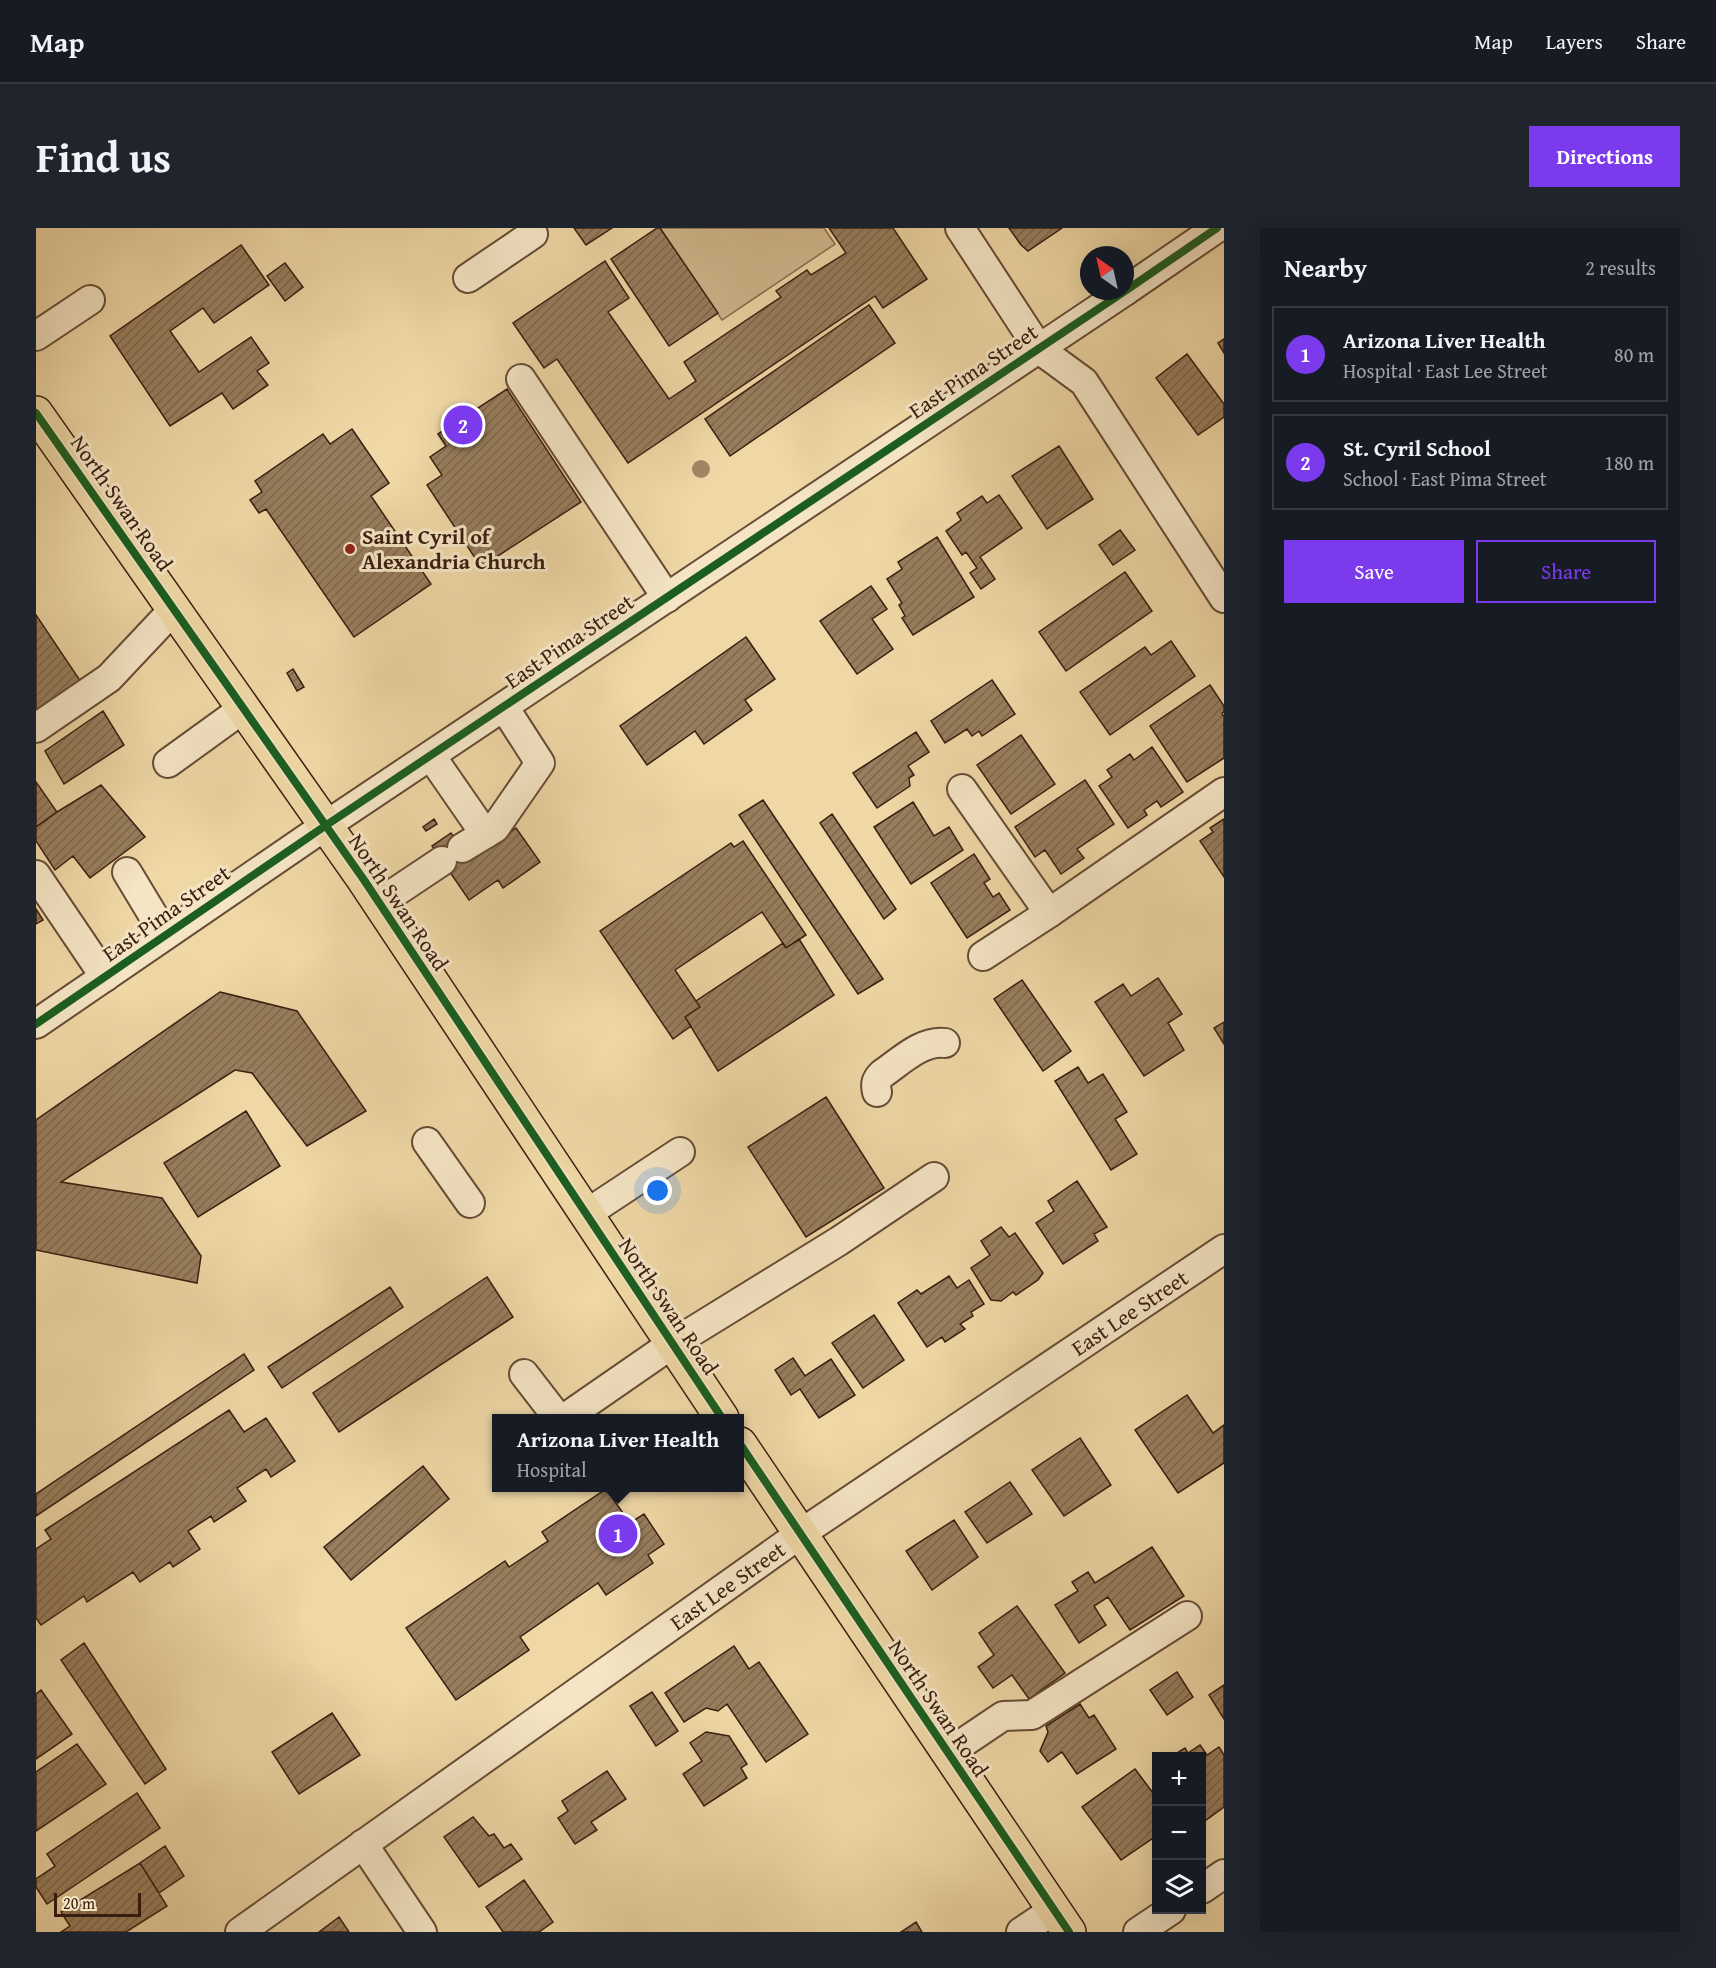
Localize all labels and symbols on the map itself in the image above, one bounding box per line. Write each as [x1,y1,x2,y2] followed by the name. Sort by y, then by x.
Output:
[1080,246,1134,300] north arrow
[902,316,1044,426] street label: East Pima Street
[444,402,482,448] pin: 2
[63,429,181,578] street label: North Swan Road
[362,520,546,577] place label: Saint Cyril of Alexandria Church
[343,542,357,556] marker: Saint Cyril of Alexandria Church
[498,586,640,696] street label: East Pima Street
[341,827,457,977] street label: North Swan Road
[95,857,237,969] street label: East Pima Street
[643,1176,672,1205] your location
[611,1231,727,1381] street label: North Swan Road
[1065,1262,1195,1363] street label: East Lee Street
[598,1512,638,1556] pin: 1
[663,1533,792,1638] street label: East Lee Street
[881,1633,997,1783] street label: North Swan Road
[54,1890,141,1918] scale bar

